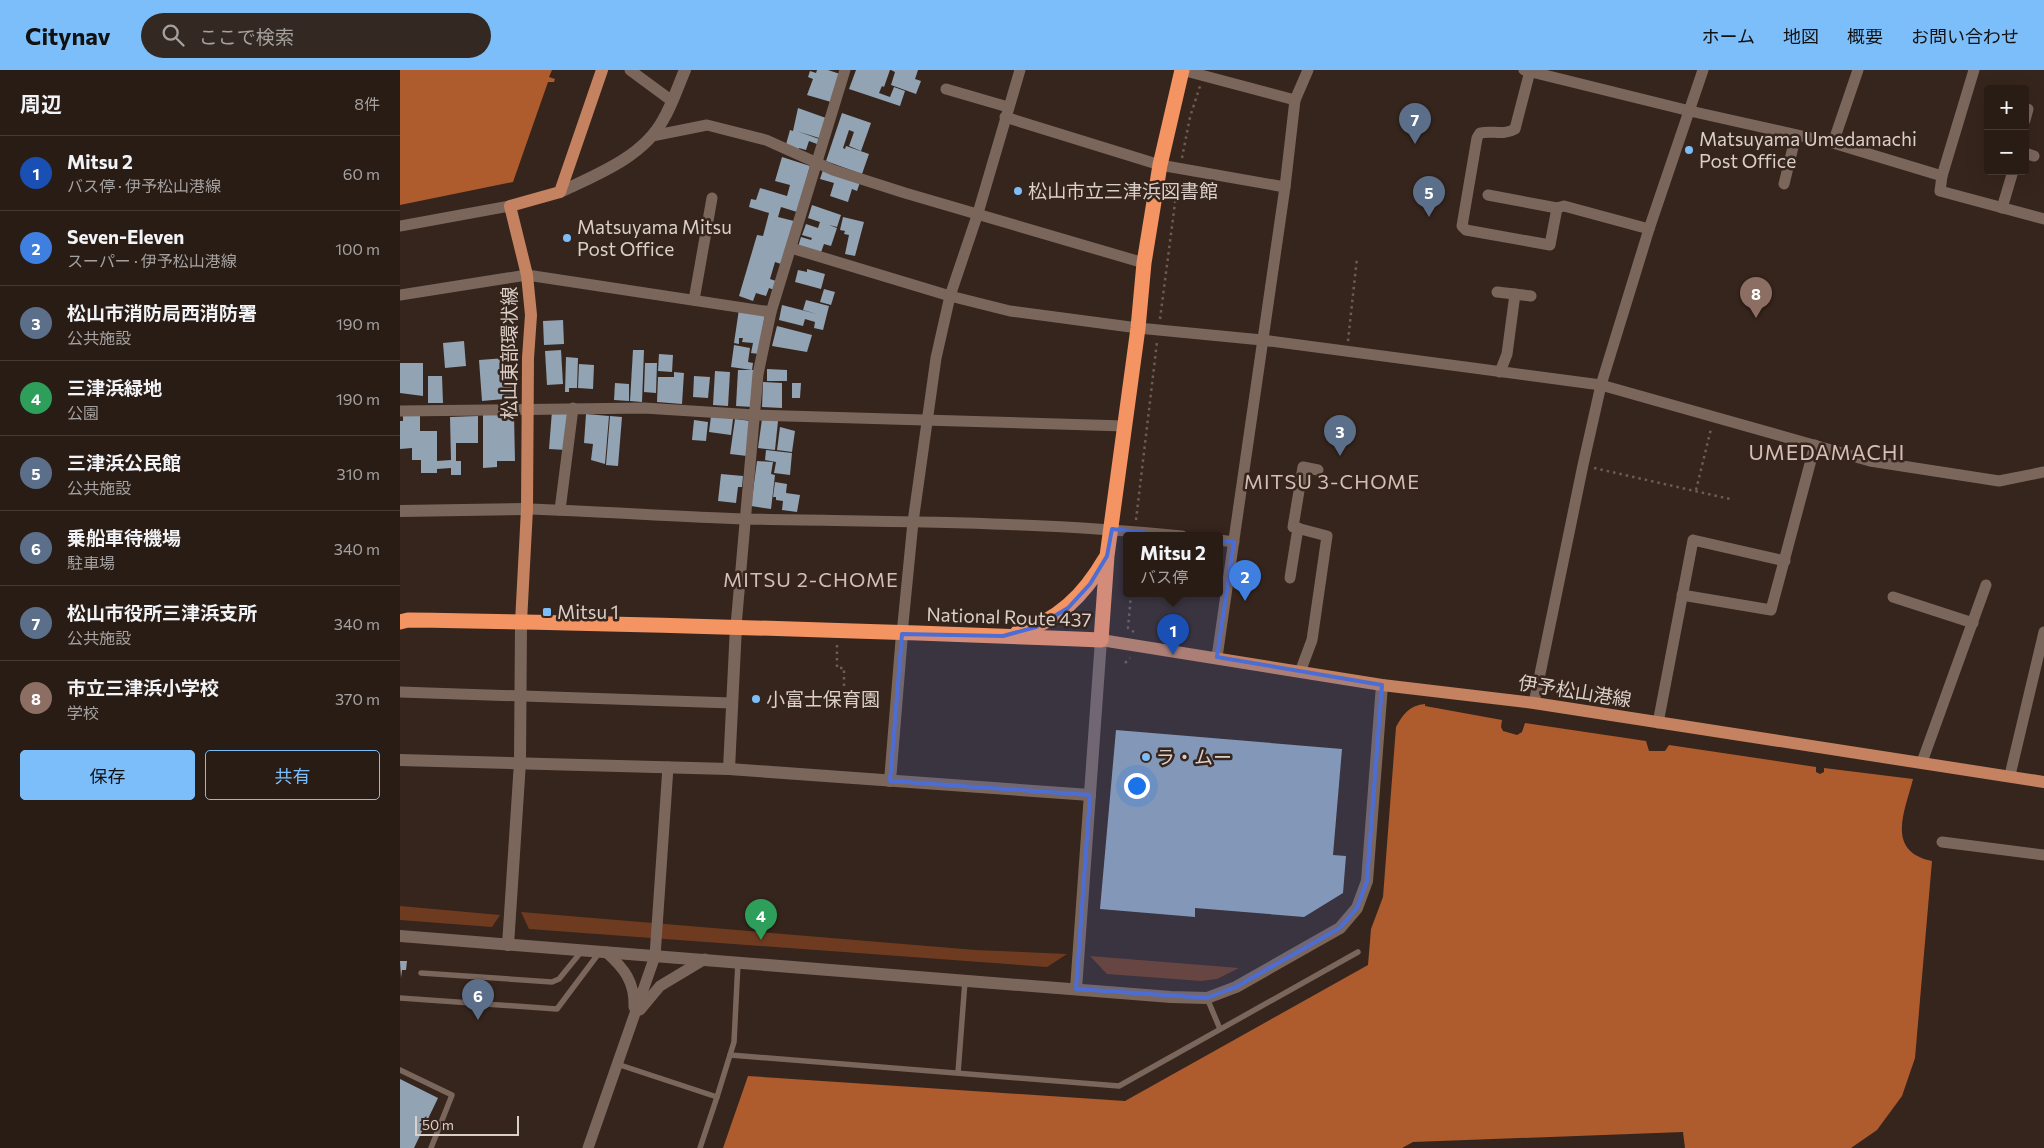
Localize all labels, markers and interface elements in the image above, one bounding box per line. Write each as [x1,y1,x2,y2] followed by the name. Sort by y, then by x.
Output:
[141,13,491,58] search box
[25,21,111,50] text: Citynav
[159,21,187,49] icon: search
[199,25,294,48] text: ここで検索
[1702,25,1755,47] text: ホーム
[1783,25,1819,47] text: 地図
[1847,25,1883,47] text: 概要
[1911,25,2019,47] text: お問い合わせ
[1984,85,2029,175] map controls
[1984,85,2029,130] button: +
[20,91,62,116] text: 周辺
[354,94,380,113] text: 8件
[1399,103,1431,144] pin: 7
[1699,127,1917,172] place label: Matsuyama Umedamachi Post Office
[1984,130,2029,175] button: −
[1683,144,1695,156] marker: Matsuyama Umedamachi Post Office
[67,150,133,173] text: Mitsu 2
[32,164,40,183] text: 1
[343,164,380,183] text: 60 m
[67,176,221,195] text: バス停 · 伊予松山港線
[1413,176,1445,217] pin: 5
[1028,179,1218,202] place label: 松山市立三津浜図書館
[1012,185,1024,197] marker: 松山市立三津浜図書館
[577,215,732,260] place label: Matsuyama Mitsu Post Office
[67,225,184,248] text: Seven-Eleven
[561,232,573,244] marker: Matsuyama Mitsu Post Office
[31,239,41,258] text: 2
[335,239,380,258] text: 100 m
[67,251,237,270] text: スーパー · 伊予松山港線
[1740,277,1772,318] pin: 8
[497,286,520,420] street label: 松山東部環状線
[67,301,257,324] text: 松山市消防局西消防署
[31,314,41,333] text: 3
[336,314,380,333] text: 190 m
[67,328,131,347] text: 公共施設
[67,376,162,399] text: 三津浜緑地
[31,389,41,408] text: 4
[336,389,380,408] text: 190 m
[67,403,99,422] text: 公園
[1324,415,1356,456] pin: 3
[1749,439,1905,464] district label: UMEDAMACHI
[67,451,181,474] text: 三津浜公民館
[31,464,41,483] text: 5
[337,464,380,483] text: 310 m
[1244,469,1420,493] district label: MITSU 3-CHOME
[67,478,131,497] text: 公共施設
[67,526,181,549] text: 乗船車待機場
[1123,532,1223,597] popup
[31,539,41,558] text: 6
[334,539,380,558] text: 340 m
[1140,541,1206,564] text: Mitsu 2
[67,553,115,572] text: 駐車場
[1229,560,1261,601] pin: 2
[723,567,899,591] district label: MITSU 2-CHOME
[1140,567,1188,586] text: バス停
[557,600,619,623] place label: Mitsu 1
[67,601,257,624] text: 松山市役所三津浜支所
[926,602,1092,631] street label: National Route 437
[541,606,553,618] marker: Mitsu 1
[32,614,40,633] text: 7
[334,614,380,633] text: 340 m
[1157,614,1189,655] pin: 1
[67,628,131,647] text: 公共施設
[1517,670,1633,711] street label: 伊予松山港線
[67,676,219,699] text: 市立三津浜小学校
[766,687,880,710] place label: 小富士保育園
[31,689,41,708] text: 8
[335,689,380,708] text: 370 m
[750,693,762,705] marker: 小富士保育園
[67,703,99,722] text: 学校
[1156,745,1232,768] place label: ラ・ムー
[20,750,195,800] button: 保存
[205,750,380,800] button: 共有
[1140,751,1152,763] marker: ラ・ムー
[1124,773,1150,799] your location
[745,899,777,940] pin: 4
[462,979,494,1020] pin: 6
[415,1113,519,1136] scale bar
[422,1116,454,1133] text: 50 m

